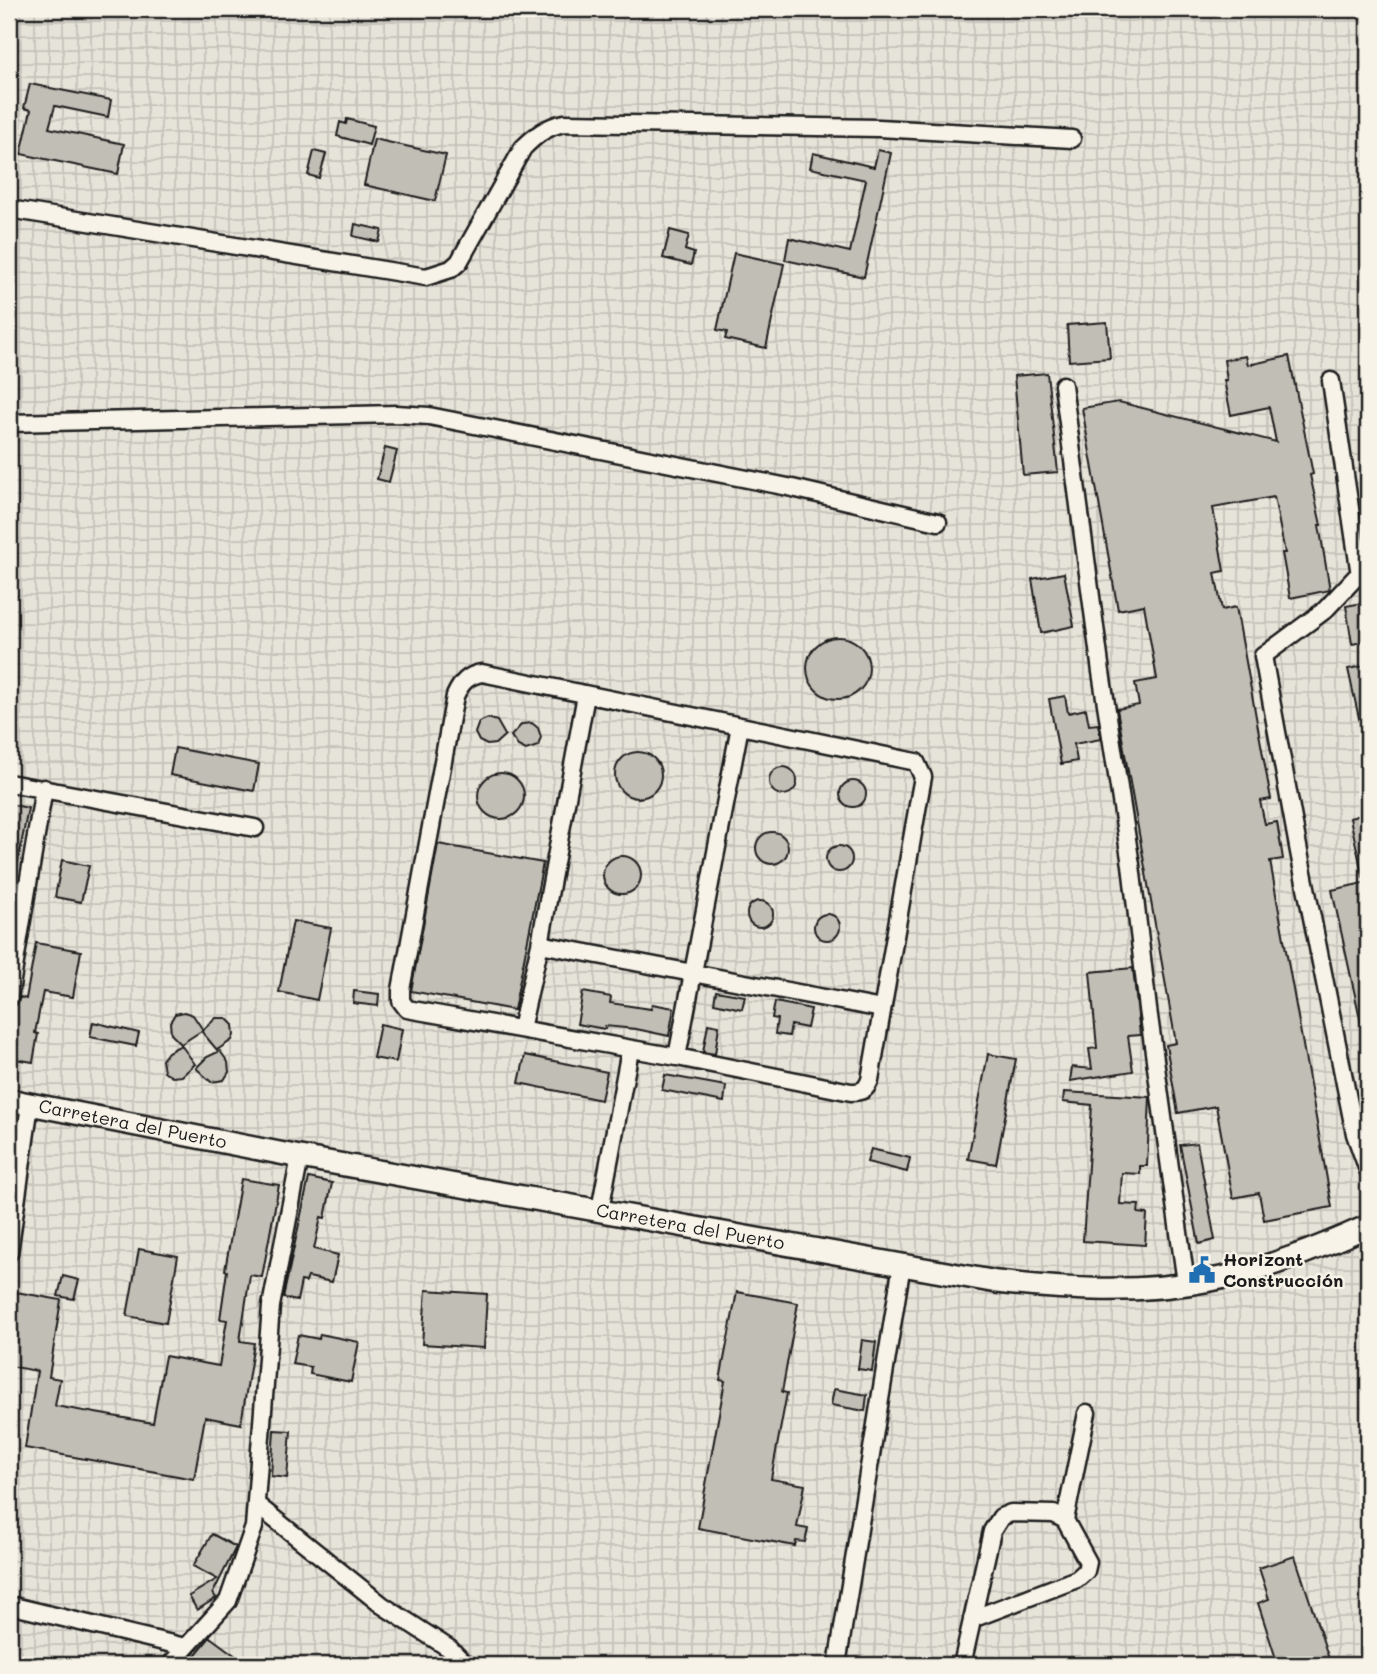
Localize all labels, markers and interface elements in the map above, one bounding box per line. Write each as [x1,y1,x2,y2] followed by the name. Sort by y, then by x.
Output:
[37,1093,229,1153] street label: Carretera del Puerto
[594,1197,787,1255] street label: Carretera del Puerto
[1223,1247,1343,1292] place label: Horizont Construcción
[1187,1255,1217,1285] public building icon: Horizont Construcción

